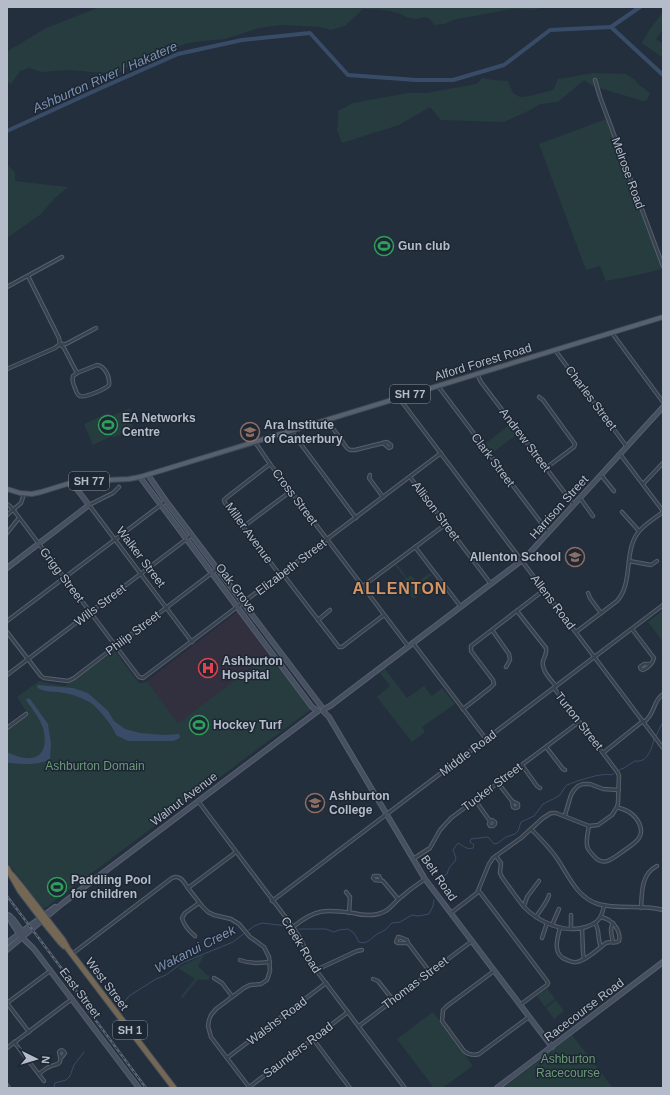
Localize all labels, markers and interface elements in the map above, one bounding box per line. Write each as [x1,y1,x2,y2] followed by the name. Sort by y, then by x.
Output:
[29,38,180,116] water label: Ashburton River / Hakatere
[609,136,647,210] street label: Melrose Road
[373,235,395,257] sports icon: Gun club
[398,239,450,253] place label: Gun club
[433,341,533,383] street label: Alford Forest Road
[562,363,620,433] street label: Charles Street
[390,385,430,403] road number: SH 77
[497,405,554,475] street label: Andrew Street
[122,411,196,439] place label: EA Networks Centre
[97,414,119,436] sports icon: EA Networks Centre
[264,418,343,446] place label: Ara Institute of Canterbury
[239,421,261,443] school or university icon: Ara Institute of Canterbury
[468,430,518,490] street label: Clark Street
[269,466,321,528] street label: Cross Street
[69,472,109,490] road number: SH 77
[527,472,592,542] street label: Harrison Street
[409,479,463,544] street label: Allison Street
[222,500,276,566] street label: Miller Avenue
[114,524,169,591] street label: Walker Street
[253,536,330,598] street label: Elizabeth Street
[37,545,87,606] street label: Grigg Street
[564,546,586,568] school or university icon: Allenton School
[470,550,561,564] place label: Allenton School
[213,561,259,616] street label: Oak Grove
[528,572,578,632] street label: Allens Road
[353,580,447,597] district label: ALLENTON
[72,581,129,629] street label: Wills Street
[103,608,164,658] street label: Philip Street
[222,654,283,682] place label: Ashburton Hospital
[197,657,219,679] hospital icon: Ashburton Hospital
[552,689,606,753] street label: Turton Street
[188,714,210,736] sports icon: Hockey Turf
[213,718,282,732] place label: Hockey Turf
[437,727,499,779] street label: Middle Road
[45,759,145,773] park label: Ashburton Domain
[459,759,525,814] street label: Tucker Street
[148,769,220,829] street label: Walnut Avenue
[329,789,390,817] place label: Ashburton College
[304,792,326,814] school or university icon: Ashburton College
[418,852,460,904] street label: Belt Road
[71,873,151,901] place label: Paddling Pool for children
[46,876,68,898] sports icon: Paddling Pool for children
[278,914,324,976] street label: Creek Road
[152,922,239,976] water label: Wakanui Creek
[379,953,451,1012] street label: Thomas Street
[83,955,132,1014] street label: West Street
[57,965,104,1021] street label: East Street
[541,976,627,1044] street label: Racecourse Road
[244,994,310,1048] street label: Walshs Road
[260,1019,336,1081] street label: Saunders Road
[113,1021,147,1039] road number: SH 1
[16,1039,56,1079] north arrow
[536,1052,600,1080] park label: Ashburton Racecourse
[40,1055,52,1064] text: N

